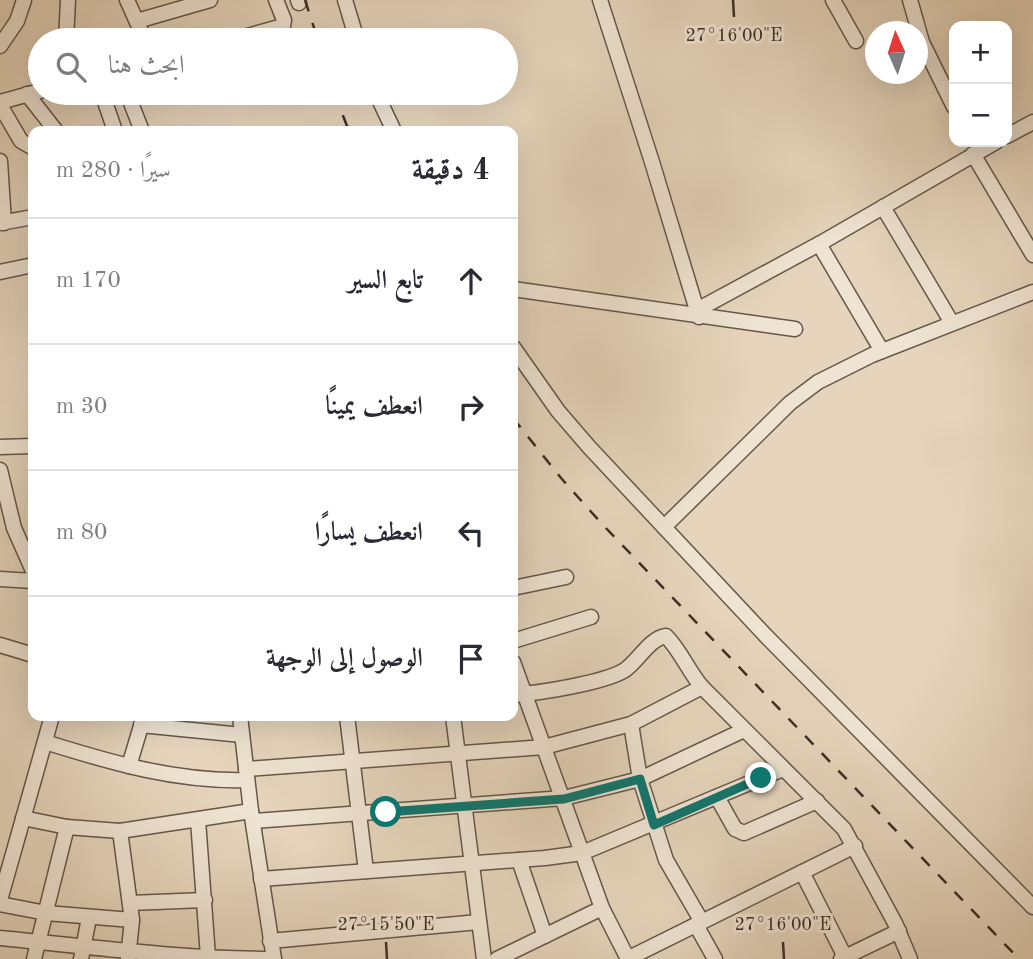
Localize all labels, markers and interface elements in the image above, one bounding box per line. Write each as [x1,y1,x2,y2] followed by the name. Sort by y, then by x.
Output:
[865,21,928,84] north arrow
[949,21,1012,147] map controls
[949,21,1012,84] button: +
[686,27,782,45] text: 27°16'00"E
[28,28,518,105] search box
[52,48,90,86] icon: search
[108,53,185,79] text: ابحث هنا
[949,84,1012,147] button: −
[412,156,490,186] text: 4 دقيقة
[56,159,171,182] text: سيرًا · 280 m
[452,262,490,300] icon: ahead
[348,268,423,294] text: تابع السير
[56,269,121,292] text: 170 m
[452,388,490,426] icon: right
[325,394,423,420] text: انعطف يمينًا
[56,395,107,418] text: 30 m
[452,514,490,552] icon: left
[315,520,423,546] text: انعطف يسارًا
[56,521,107,544] text: 80 m
[452,640,490,678] icon: arrive
[266,646,423,672] text: الوصول إلى الوجهة
[745,762,776,793] route end
[370,796,401,827] route start
[338,916,434,934] text: 27°15'50"E
[735,916,831,934] text: 27°16'00"E

